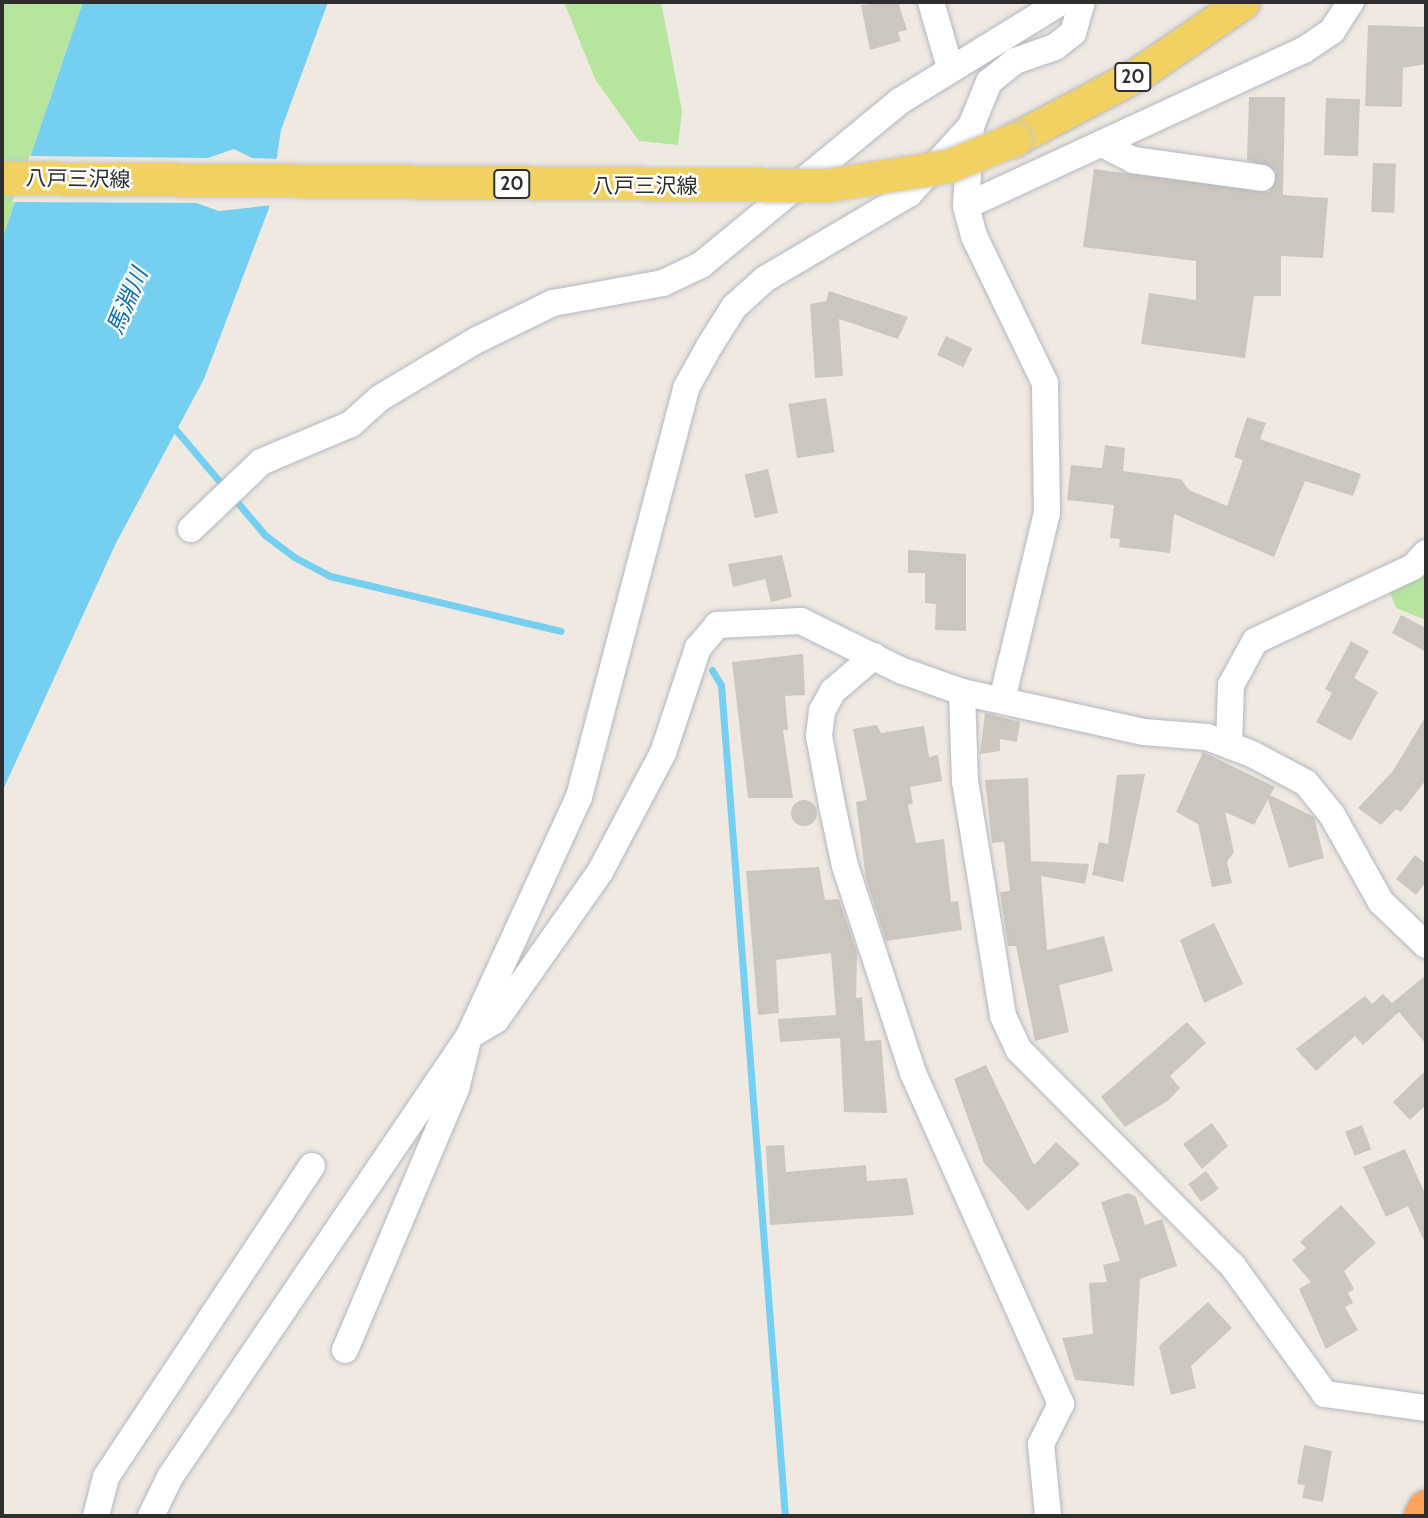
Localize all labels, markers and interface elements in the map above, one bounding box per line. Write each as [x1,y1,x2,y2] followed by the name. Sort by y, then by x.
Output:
[1114,61,1152,92] road number: 20
[25,165,131,193] street label: 八戸三沢線
[493,168,531,200] road number: 20
[593,173,697,199] street label: 八戸三沢線
[101,264,153,338] water label: 馬淵川

